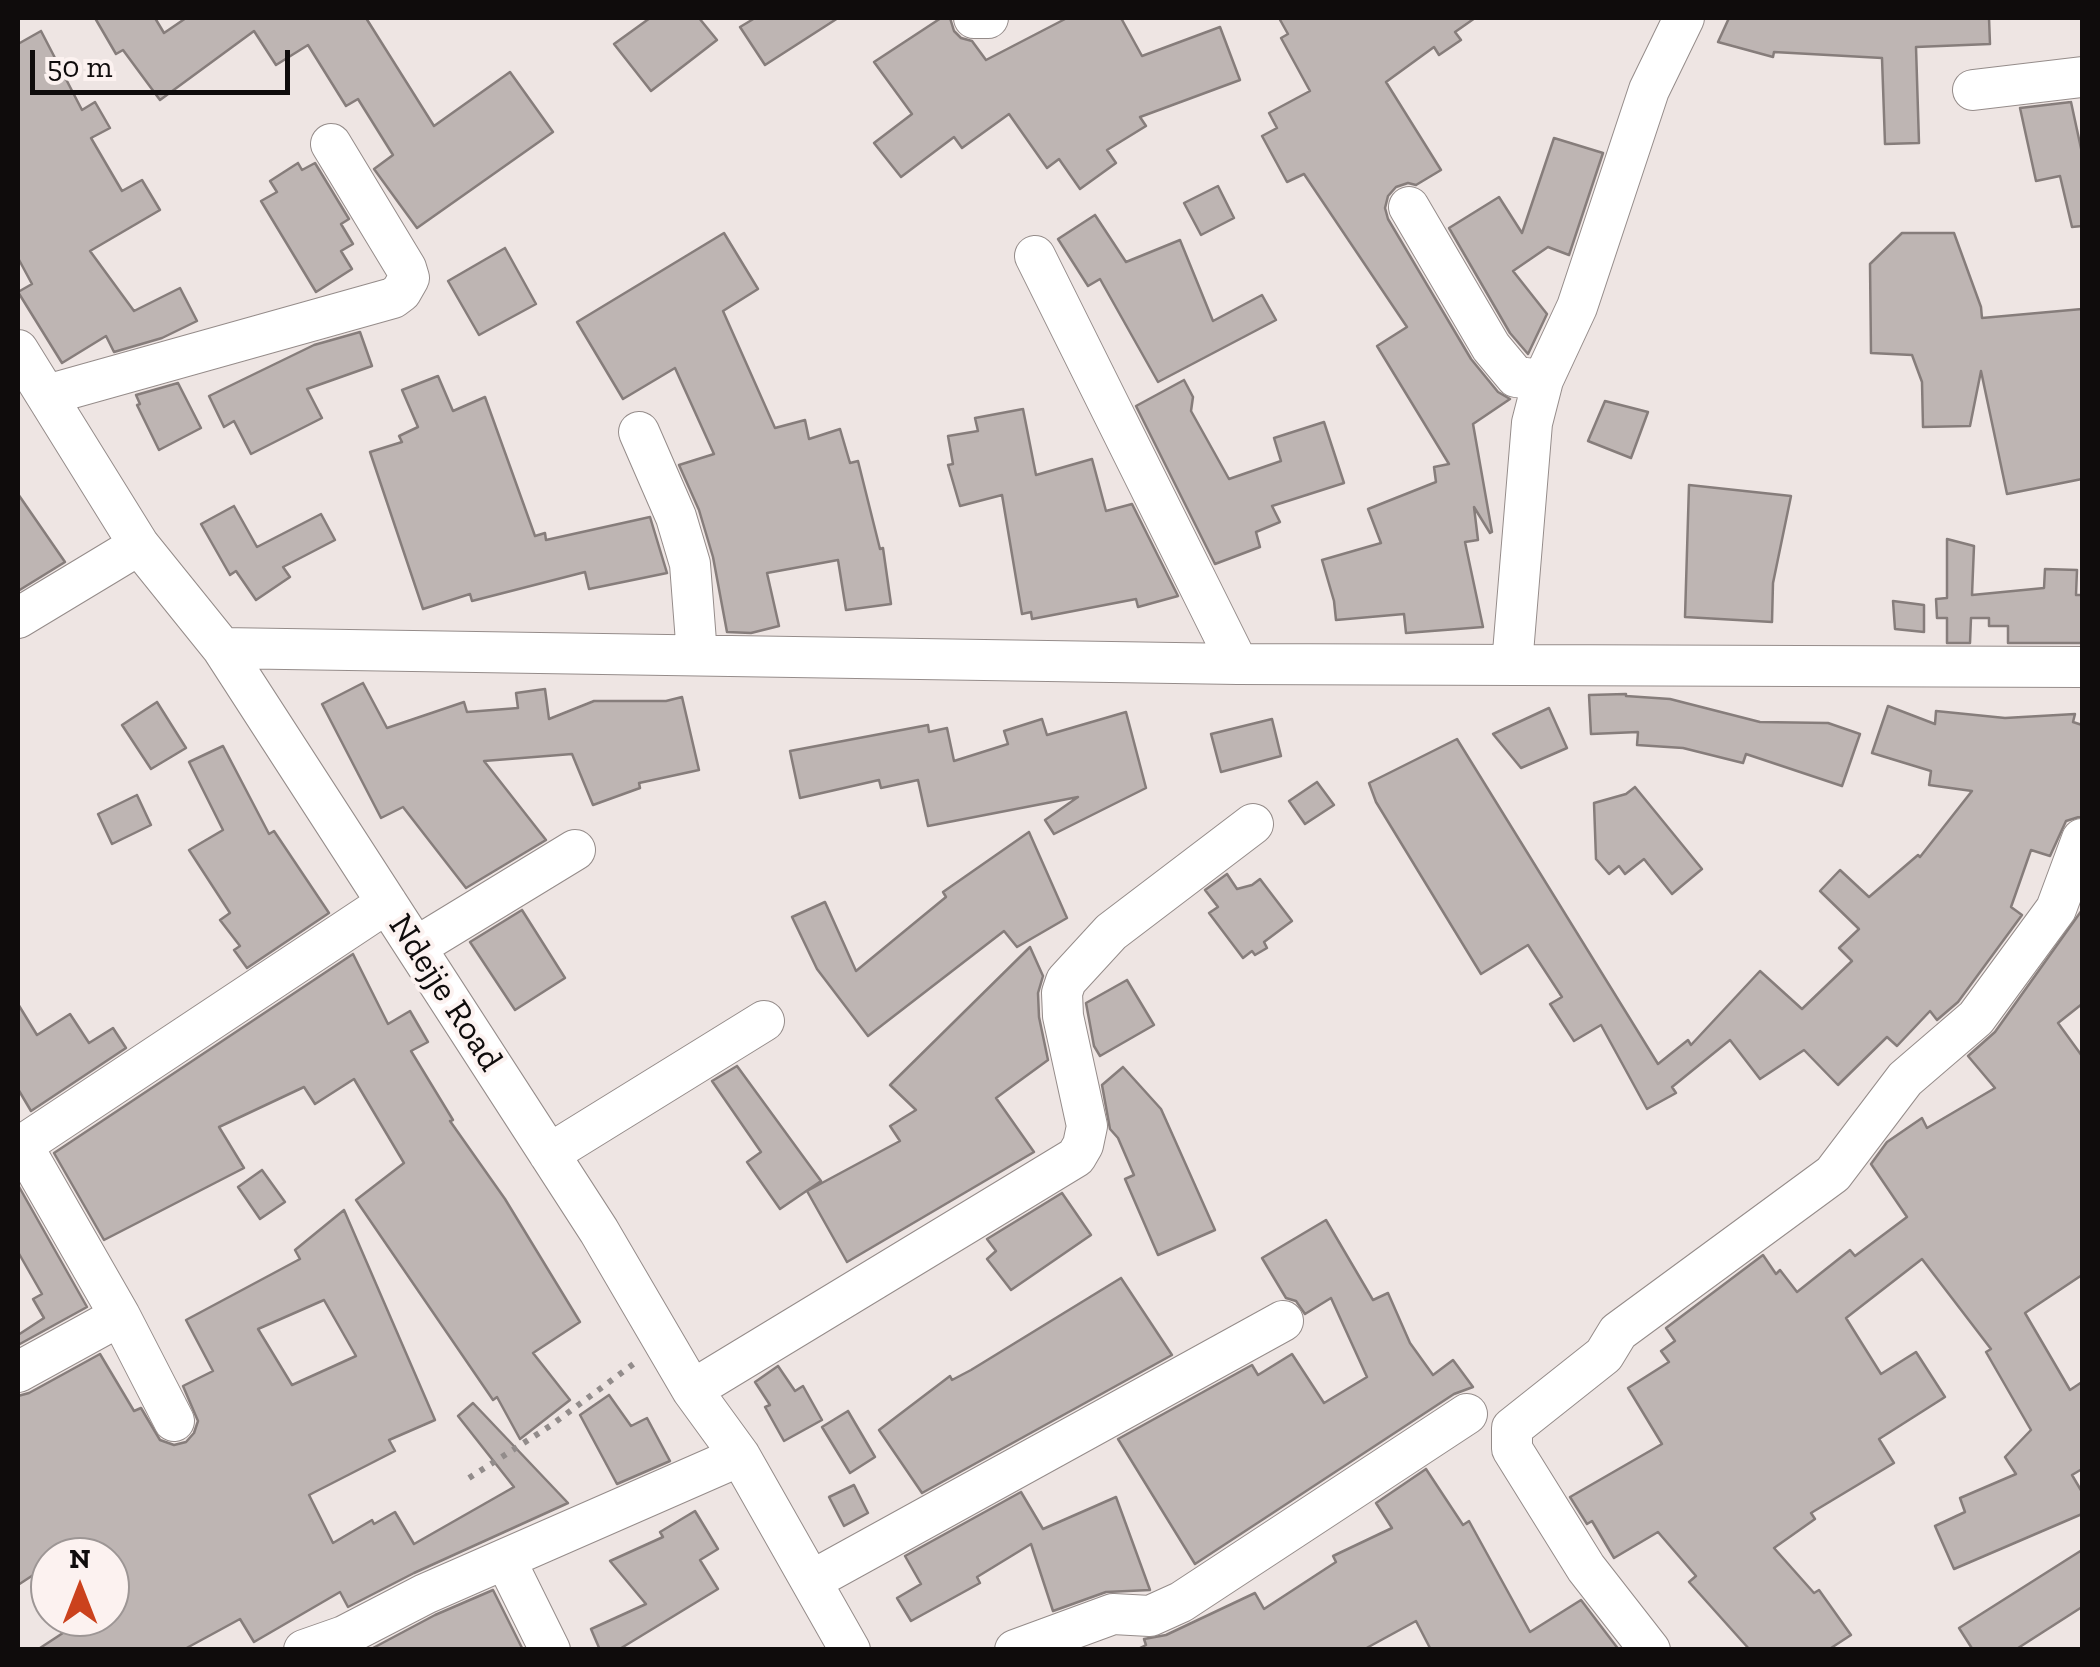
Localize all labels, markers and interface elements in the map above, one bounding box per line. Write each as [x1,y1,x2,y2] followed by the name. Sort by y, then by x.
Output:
[35,30,295,92] scale bar
[47,49,112,85] text: 50 m
[379,907,511,1079] street label: Ndejje Road
[30,1537,130,1637] north arrow
[69,1542,91,1575] text: N

